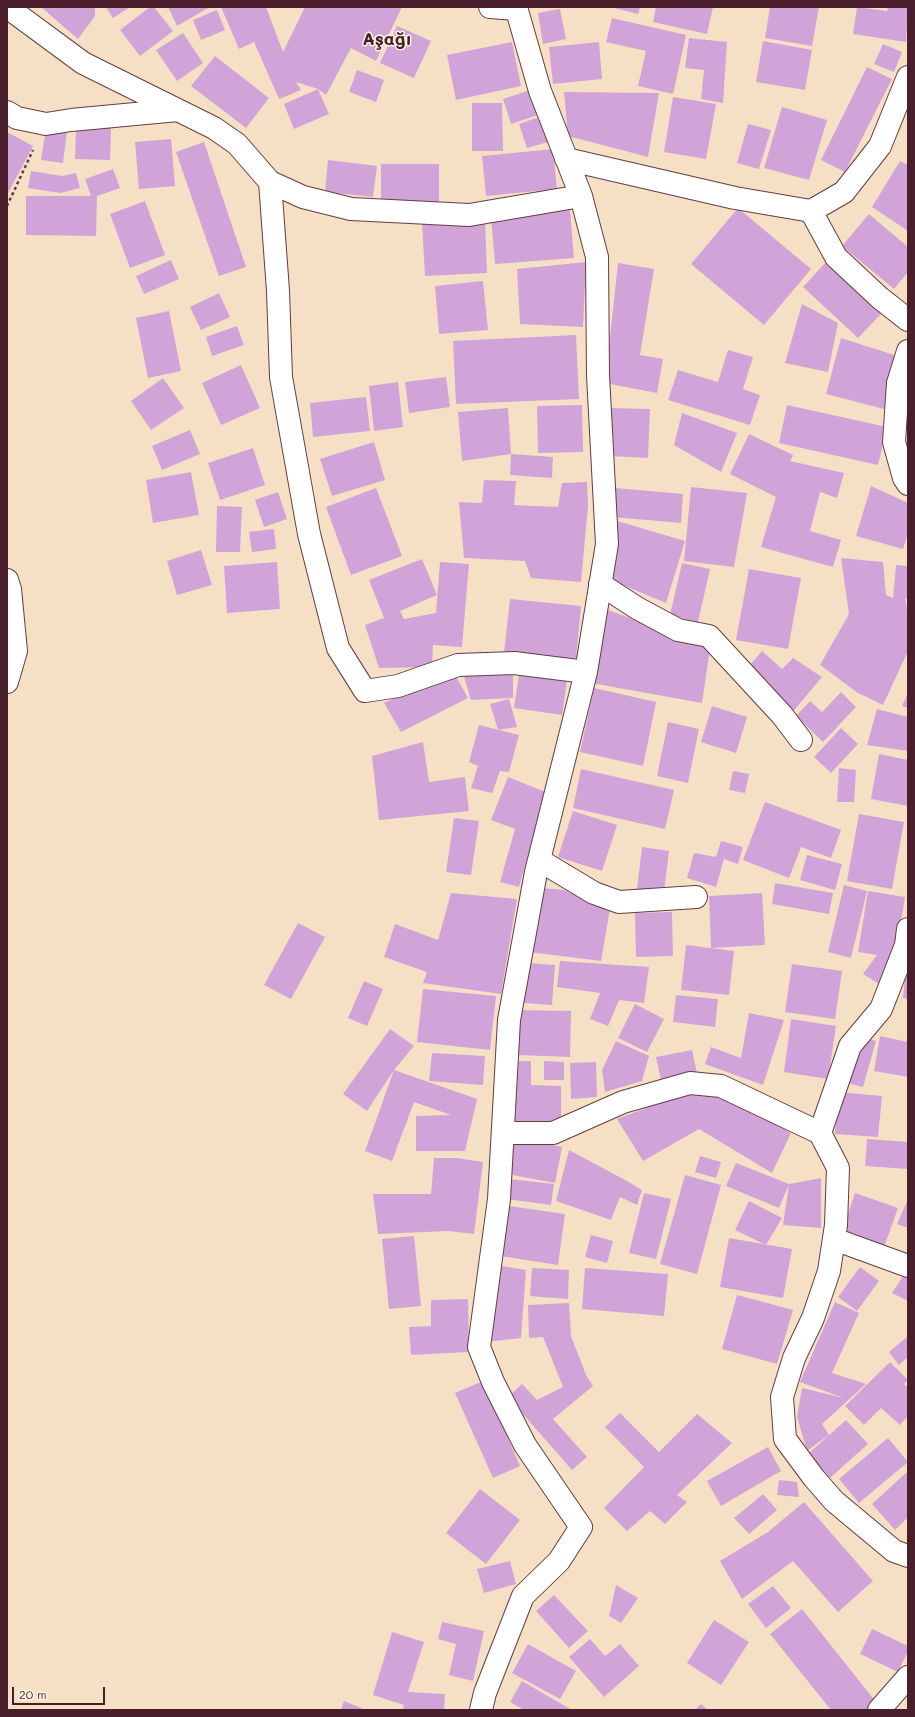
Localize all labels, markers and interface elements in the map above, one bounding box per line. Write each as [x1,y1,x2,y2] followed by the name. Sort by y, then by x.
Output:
[362,28,412,50] district label: Aşağı
[14,1679,107,1705] scale bar
[19,1686,47,1702] text: 20 m

